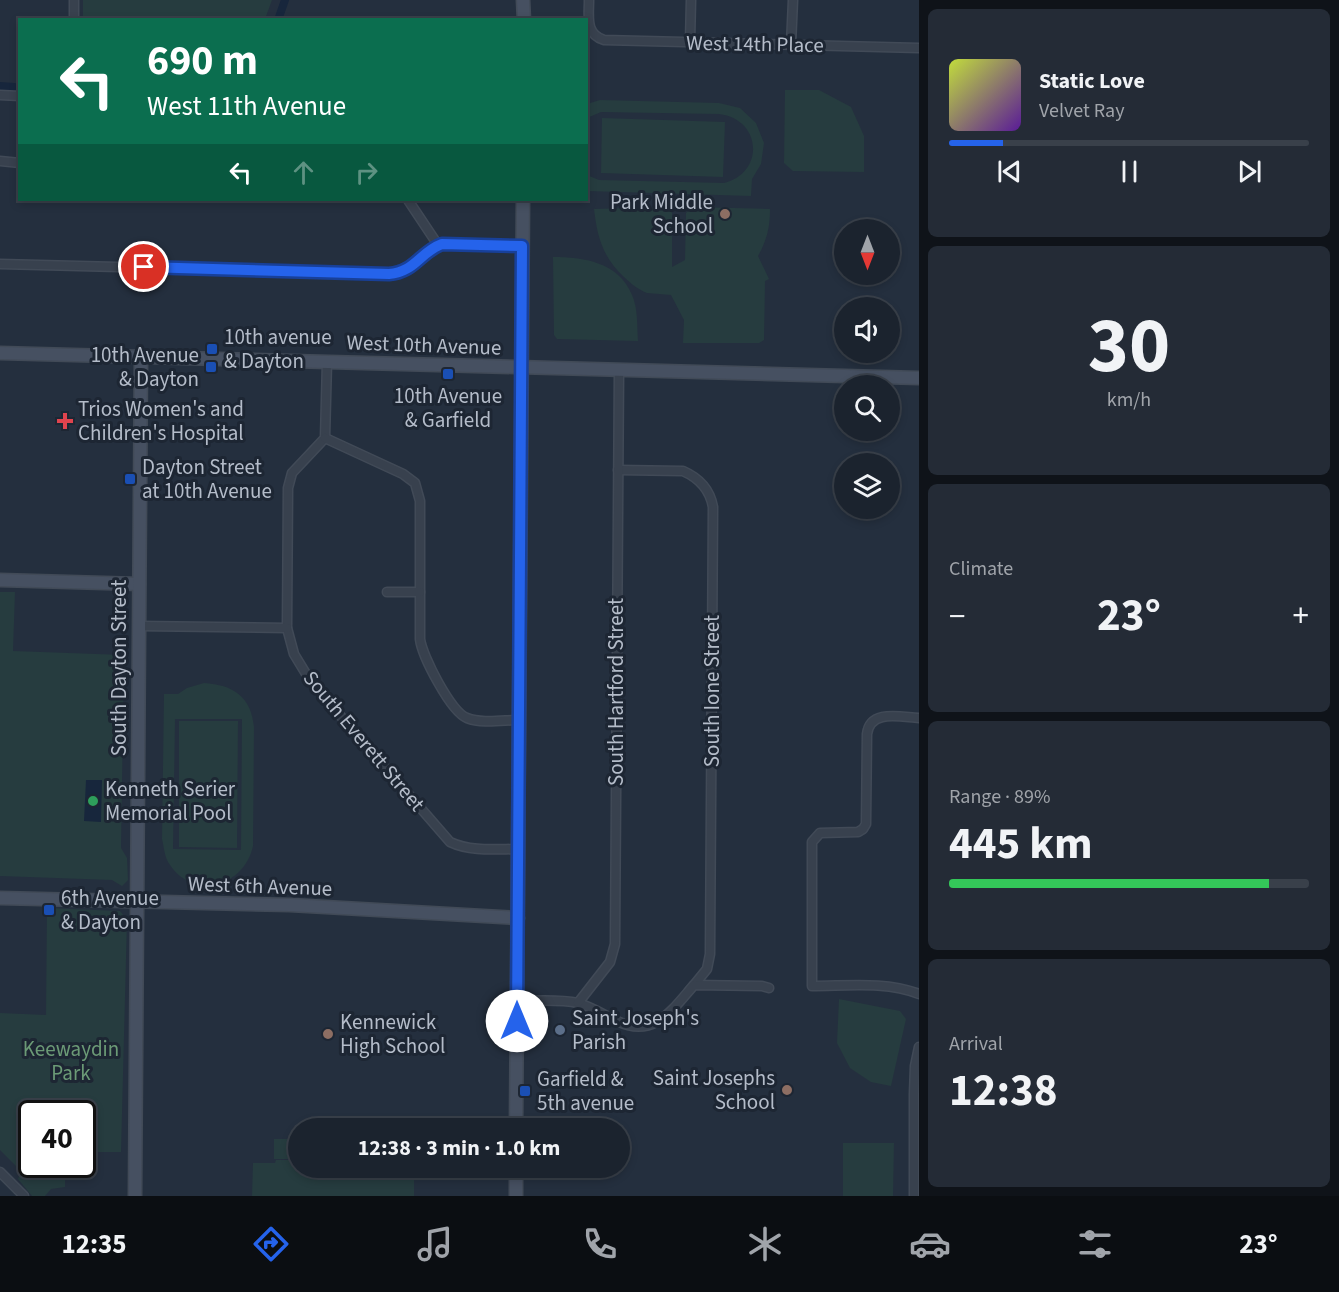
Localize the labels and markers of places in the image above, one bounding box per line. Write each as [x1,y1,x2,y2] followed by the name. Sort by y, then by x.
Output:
[610,187,713,241] place label: Park Middle School
[718,207,732,221] marker: Park Middle School
[118,241,169,292] pin
[224,322,332,376] place label: 10th avenue & Dayton
[91,340,199,394] place label: 10th Avenue & Dayton
[205,342,219,356] marker: 10th avenue & Dayton
[204,360,218,374] marker: 10th Avenue & Dayton
[441,367,455,381] marker: 10th Avenue & Garfield
[394,381,502,435] place label: 10th Avenue & Garfield
[78,394,244,448] place label: Trios Women's and Children's Hospital
[56,412,74,430] marker: Trios Women's and Children's Hospital
[142,452,272,506] place label: Dayton Street at 10th Avenue
[123,472,137,486] marker: Dayton Street at 10th Avenue
[105,774,236,828] place label: Kenneth Serier Memorial Pool
[86,794,100,808] marker: Kenneth Serier Memorial Pool
[61,883,159,937] place label: 6th Avenue & Dayton
[42,903,56,917] marker: 6th Avenue & Dayton
[572,1003,699,1057] place label: Saint Joseph's Parish
[340,1007,445,1061] place label: Kennewick High School
[553,1023,567,1037] marker: Saint Joseph's Parish
[321,1027,335,1041] marker: Kennewick High School
[653,1063,775,1117] place label: Saint Josephs School
[537,1064,634,1118] place label: Garfield & 5th avenue
[780,1083,794,1097] marker: Saint Josephs School
[518,1084,532,1098] marker: Garfield & 5th avenue

